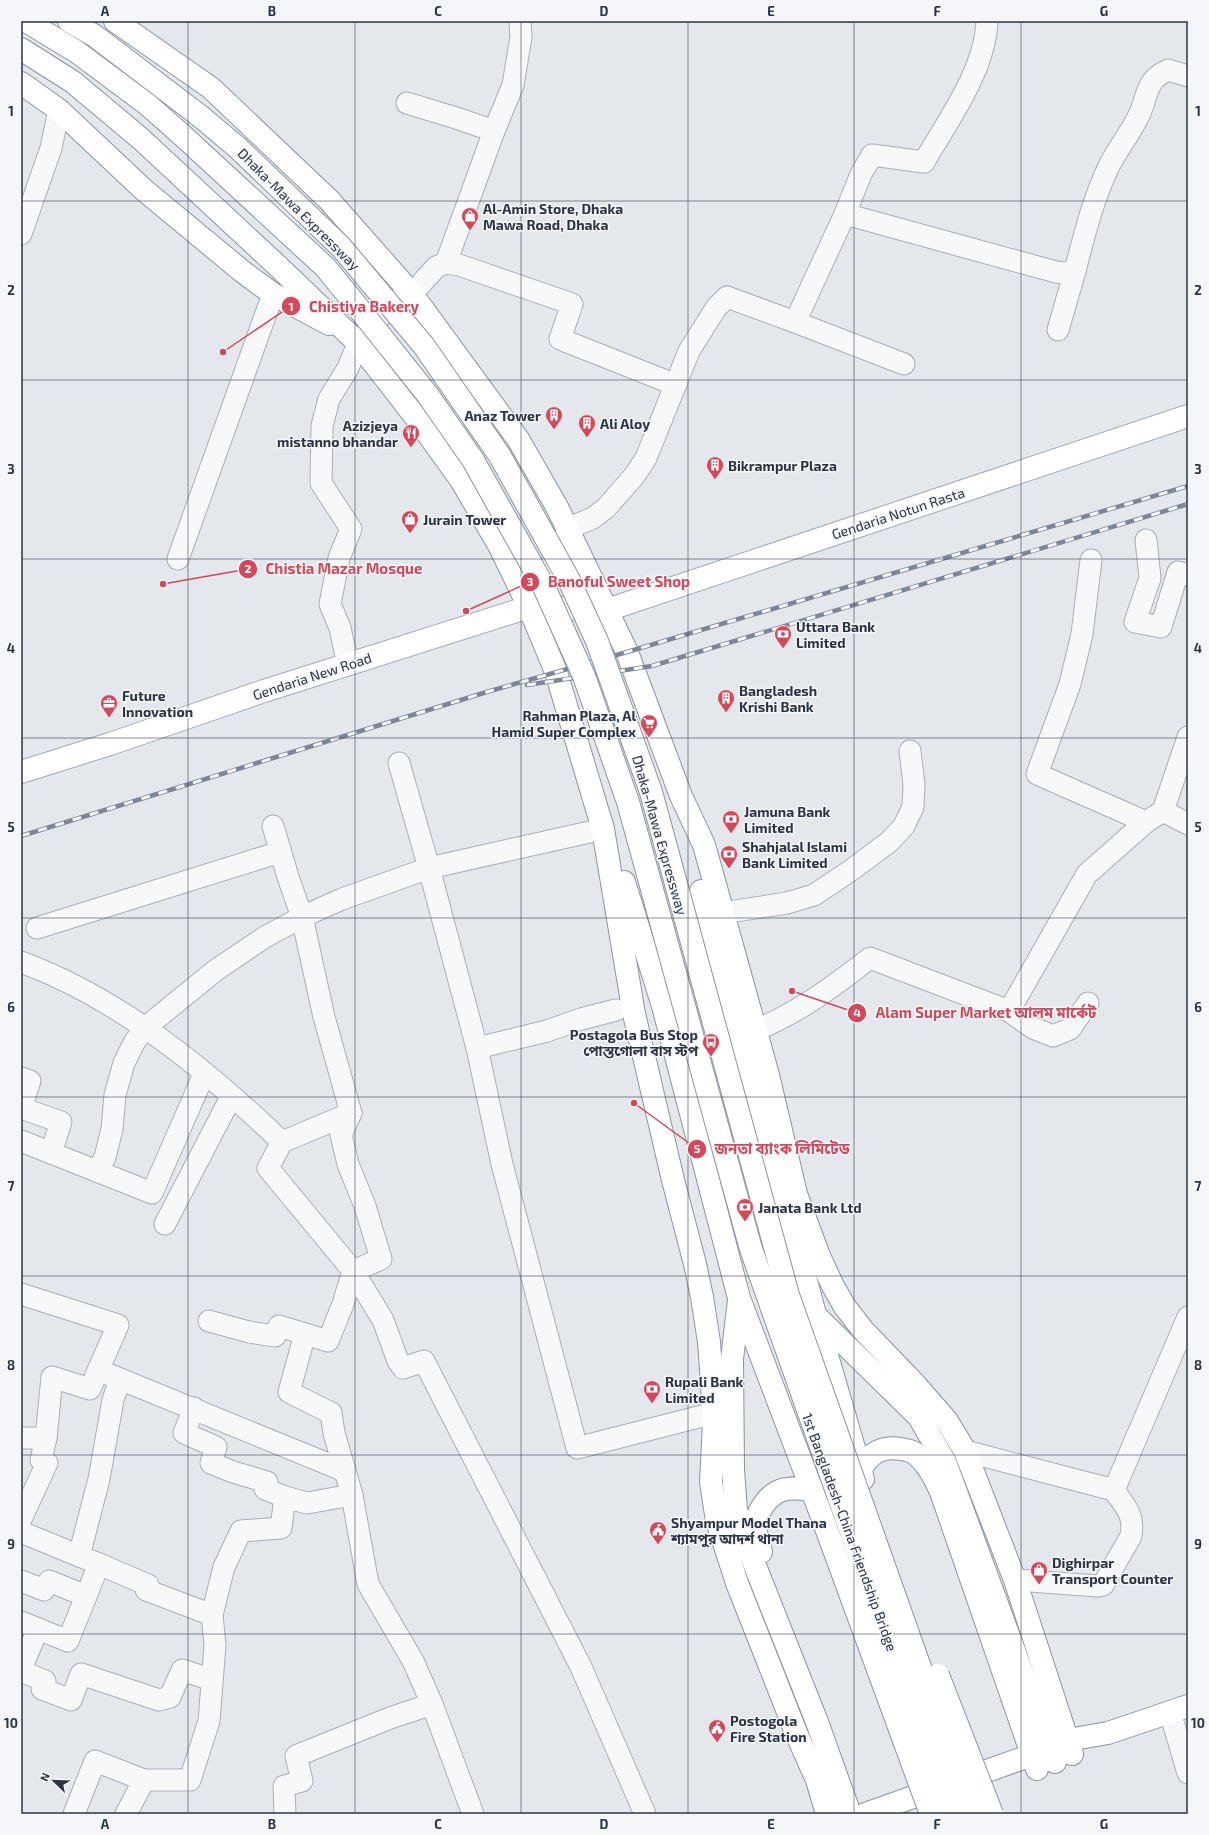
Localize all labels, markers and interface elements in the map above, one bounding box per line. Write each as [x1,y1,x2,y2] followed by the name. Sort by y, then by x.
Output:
[101,3,110,19] text: A
[268,3,276,19] text: B
[434,3,442,19] text: C
[600,3,609,19] text: D
[767,3,775,19] text: E
[933,3,941,19] text: F
[1100,3,1108,19] text: G
[8,103,14,119] text: 1
[1195,103,1201,119] text: 1
[234,144,364,274] street label: Dhaka-Mawa Expressway
[483,200,623,233] place label: Al-Amin Store, Dhaka Mawa Road, Dhaka
[460,206,480,231] shop icon: Al-Amin Store, Dhaka Mawa Road, Dhaka
[7,282,15,298] text: 2
[1194,282,1202,298] text: 2
[281,293,427,320] callout: Chistiya Bakery
[309,297,420,316] text: Chistiya Bakery
[288,299,294,313] text: 1
[544,405,564,430] building icon: Anaz Tower
[464,407,541,424] place label: Anaz Tower
[577,413,597,438] building icon: Ali Aloy
[600,415,650,432] place label: Ali Aloy
[277,417,398,450] place label: Azizjeya mistanno bhandar
[401,423,421,448] restaurant icon: Azizjeya mistanno bhandar
[705,455,725,480] building icon: Bikrampur Plaza
[728,457,837,474] place label: Bikrampur Plaza
[7,461,15,477] text: 3
[1194,461,1202,477] text: 3
[829,483,967,543] street label: Gendaria Notun Rasta
[400,509,420,534] shop icon: Jurain Tower
[423,511,506,528] place label: Jurain Tower
[238,556,431,583] callout: Chistia Mazar Mosque
[266,559,422,577] text: Chistia Mazar Mosque
[245,561,252,575] text: 2
[520,568,698,595] callout: Banoful Sweet Shop
[548,572,690,590] text: Banoful Sweet Shop
[527,574,534,588] text: 3
[796,618,875,651] place label: Uttara Bank Limited
[773,624,793,649] bank icon: Uttara Bank Limited
[7,640,15,656] text: 4
[1194,640,1202,656] text: 4
[250,649,374,703] street label: Gendaria New Road
[739,682,817,715] place label: Bangladesh Krishi Bank
[122,687,193,720] place label: Future Innovation
[716,688,736,713] building icon: Bangladesh Krishi Bank
[99,693,119,718] office icon: Future Innovation
[492,707,636,740] place label: Rahman Plaza, Al Hamid Super Complex
[639,713,659,738] supermarket icon: Rahman Plaza, Al Hamid Super Complex
[629,753,691,918] street label: Dhaka-Mawa Expressway
[744,803,831,836] place label: Jamuna Bank Limited
[721,809,741,834] bank icon: Jamuna Bank Limited
[7,819,15,835] text: 5
[1194,819,1202,835] text: 5
[742,838,847,871] place label: Shahjalal Islami Bank Limited
[719,844,739,869] bank icon: Shahjalal Islami Bank Limited
[7,999,15,1015] text: 6
[847,999,1104,1026] callout: Alam Super Market আলম মার্কেট
[1194,999,1202,1015] text: 6
[876,1003,1097,1021] text: Alam Super Market আলম মার্কেট
[853,1005,861,1019] text: 4
[570,1026,699,1059] place label: Postagola Bus Stop পোস্তগোলা বাস স্টপ
[701,1032,721,1057] bus stop icon: Postagola Bus Stop পোস্তগোলা বাস স্টপ
[687,1135,858,1162] callout: জনতা ব্যাংক লিমিটেড
[714,1139,850,1157] text: জনতা ব্যাংক লিমিটেড
[694,1141,701,1155] text: 5
[8,1178,15,1194] text: 7
[1195,1178,1202,1194] text: 7
[735,1197,755,1222] bank icon: Janata Bank Ltd
[758,1199,862,1216] place label: Janata Bank Ltd
[7,1357,15,1373] text: 8
[1194,1357,1202,1373] text: 8
[665,1373,744,1406] place label: Rupali Bank Limited
[642,1379,662,1404] bank icon: Rupali Bank Limited
[799,1411,901,1653] street label: 1st Bangladesh-China Friendship Bridge
[670,1514,827,1548] place label: Shyampur Model Thana শ্যামপুর আদর্শ থানা
[648,1520,668,1545] public building icon: Shyampur Model Thana শ্যামপুর আদর্শ থানা
[7,1536,15,1552] text: 9
[1194,1536,1202,1552] text: 9
[1052,1554,1173,1587] place label: Dighirpar Transport Counter
[1029,1560,1049,1585] shop icon: Dighirpar Transport Counter
[730,1712,807,1745] place label: Postogola Fire Station
[4,1715,18,1731] text: 10
[1191,1715,1205,1731] text: 10
[707,1718,727,1743] public building icon: Postogola Fire Station
[34,1761,74,1801] north arrow
[37,1771,52,1783] text: N
[101,1816,110,1832] text: A
[268,1816,276,1832] text: B
[434,1816,442,1832] text: C
[600,1816,609,1832] text: D
[767,1816,775,1832] text: E
[933,1816,941,1832] text: F
[1100,1816,1108,1832] text: G

